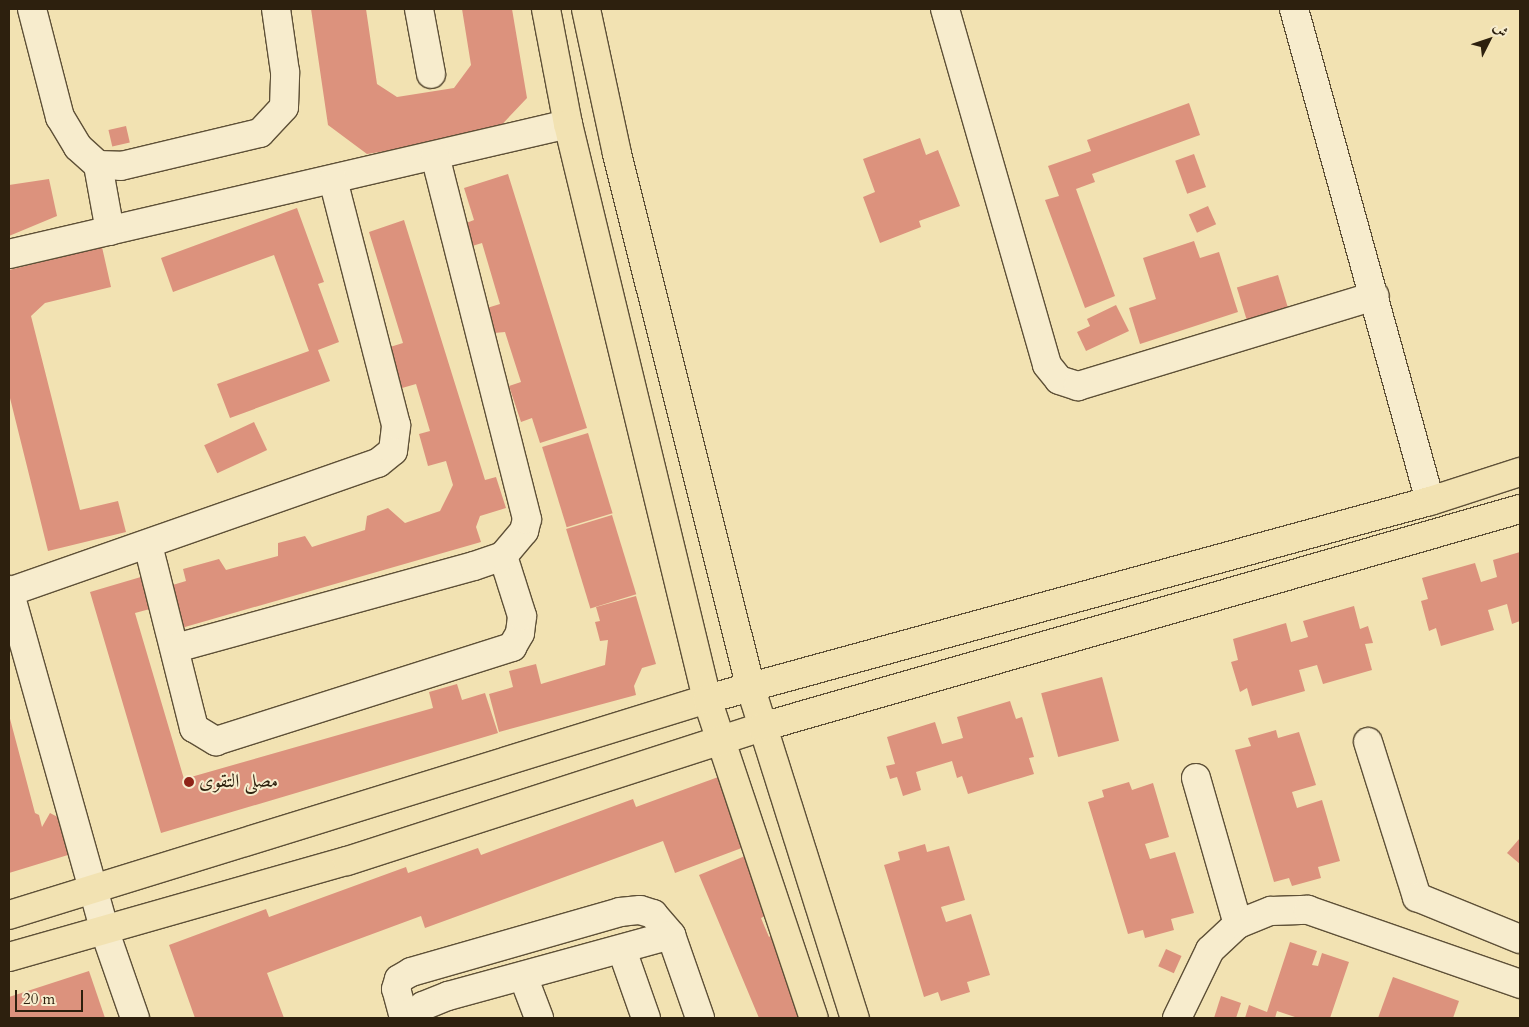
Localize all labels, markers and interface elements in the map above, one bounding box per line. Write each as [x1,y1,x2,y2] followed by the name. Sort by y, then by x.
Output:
[1464,15,1514,65] north arrow
[1489,18,1512,41] text: ش
[199,771,278,793] place label: مصلى التقوى
[183,776,195,788] marker: مصلى التقوى
[18,980,85,1012] scale bar
[23,989,55,1009] text: 20 m

